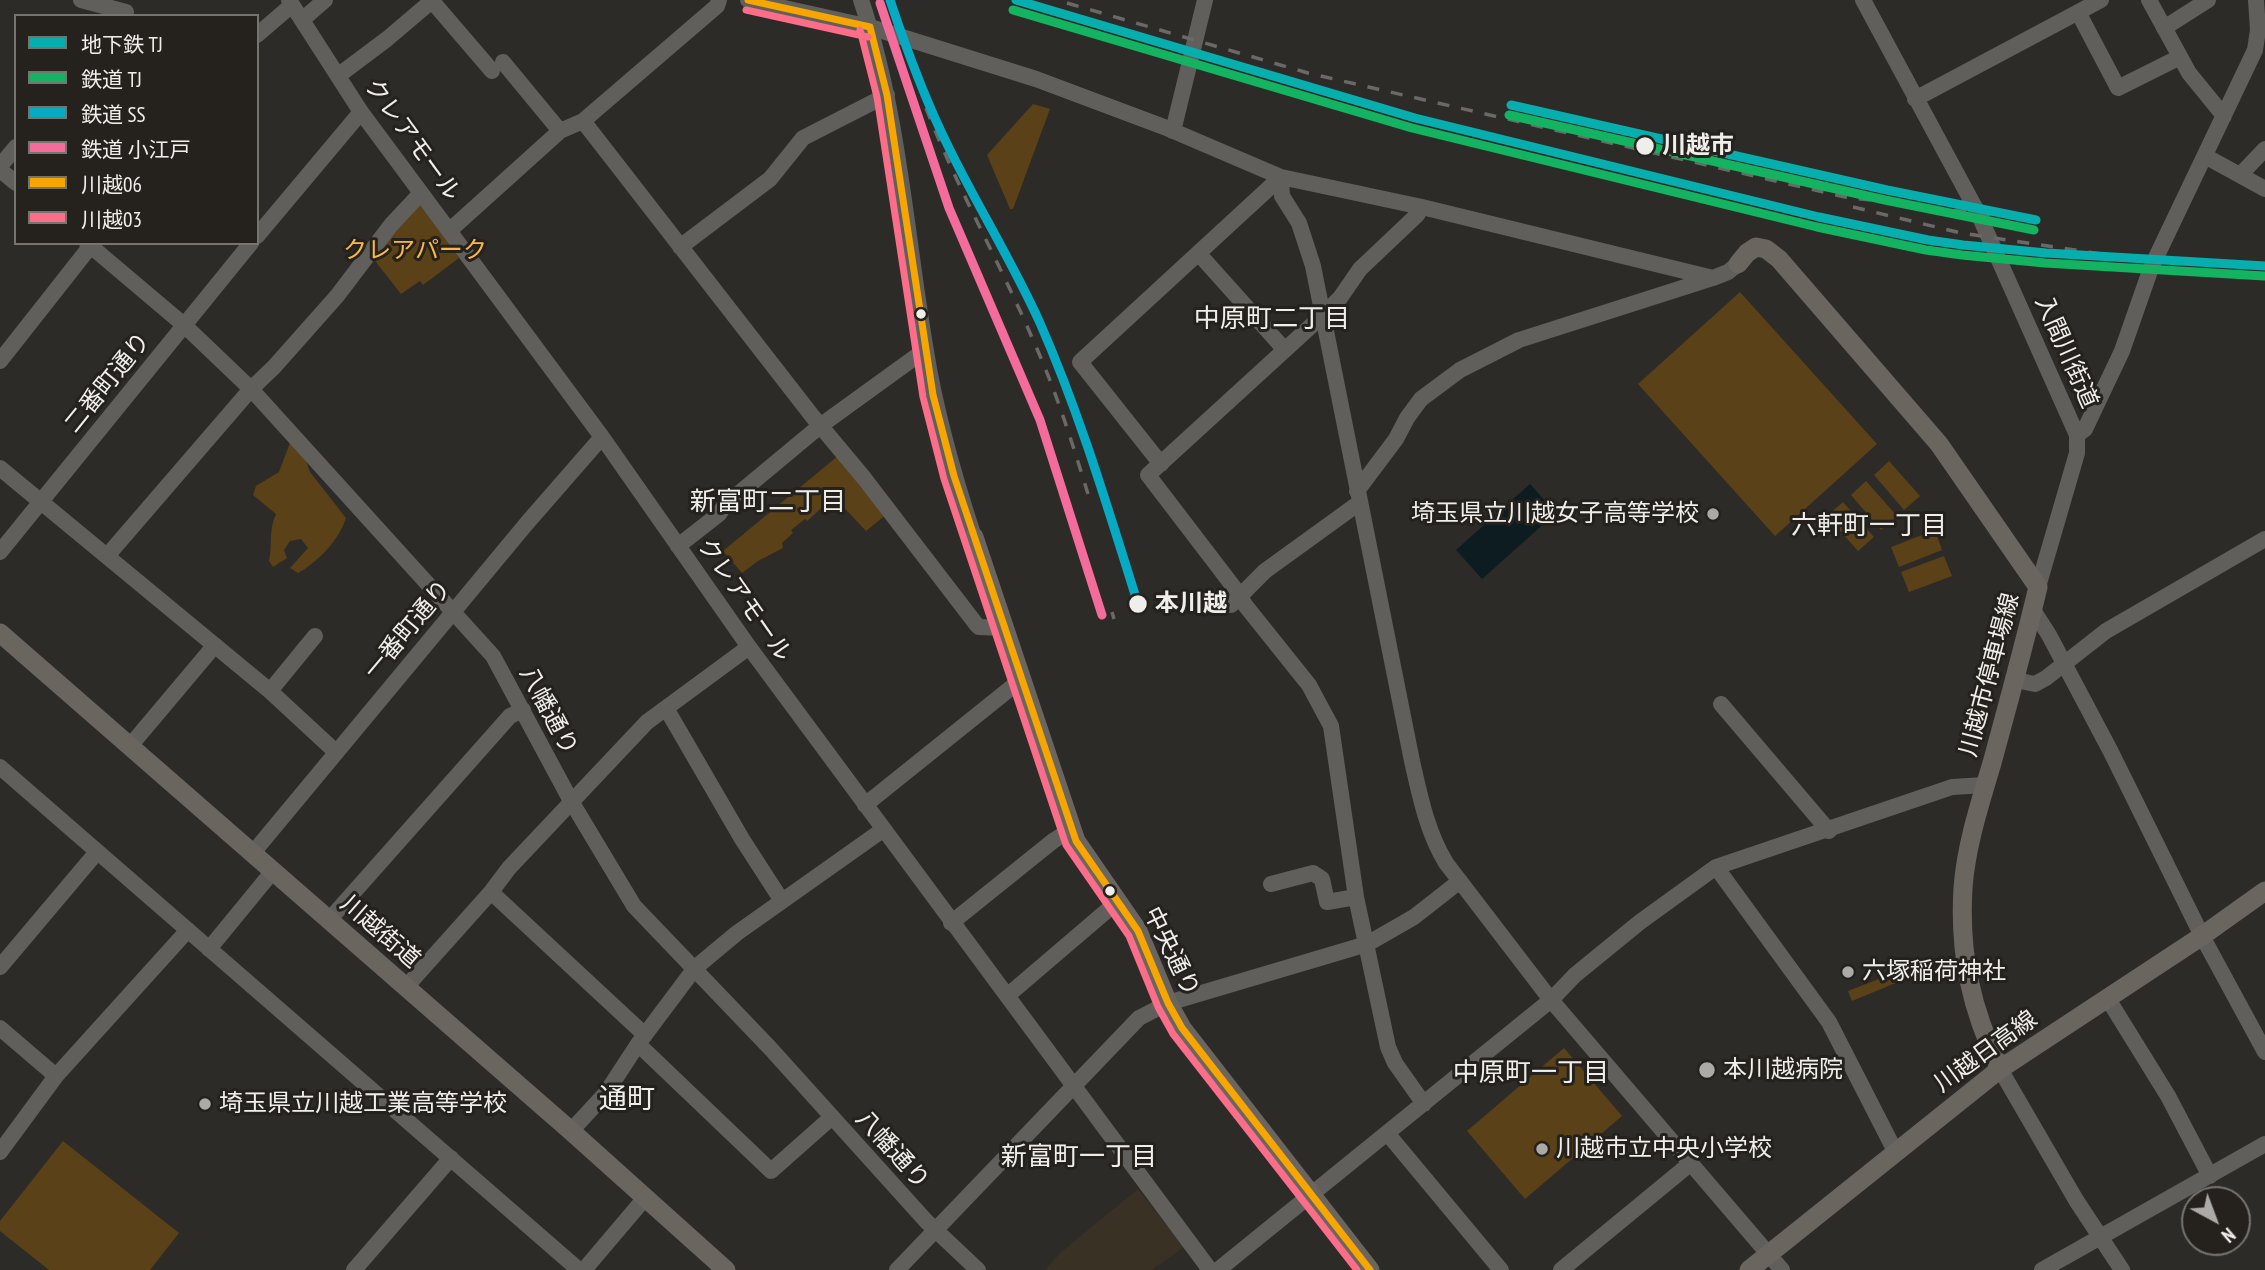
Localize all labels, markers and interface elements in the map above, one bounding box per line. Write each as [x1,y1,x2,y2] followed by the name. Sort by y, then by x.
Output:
[14,14,259,245] legend
[81,31,163,58] text: 地下鉄 TJ
[81,66,142,93] text: 鉄道 TJ
[358,73,466,207] street label: クレアモール
[81,101,145,128] text: 鉄道 SS
[1662,132,1734,160] place label: 川越市
[1634,135,1656,157] marker: 川越市
[81,136,190,163] text: 鉄道 小江戸
[81,171,142,198] text: 川越06
[81,206,142,233] text: 川越03
[343,237,487,265] park label: クレアパーク
[2028,291,2104,413] street label: 入間川街道
[1194,304,1350,336] district label: 中原町二丁目
[914,307,928,321] unlabelled marker
[59,327,157,439] street label: 二番町通り
[690,487,846,519] district label: 新富町二丁目
[1411,500,1699,528] place label: 埼玉県立川越女子高等学校
[1705,506,1721,522] marker: 埼玉県立川越女子高等学校
[1791,511,1947,543] district label: 六軒町一丁目
[691,533,797,667] street label: クレアモール
[358,575,458,685] street label: 一番町通り
[1155,590,1227,618] place label: 本川越
[1954,590,2026,760] street label: 川越市停車場線
[1127,593,1149,615] marker: 本川越
[513,662,583,760] street label: 八幡通り
[1103,884,1117,898] unlabelled marker
[334,890,426,974] street label: 川越街道
[1137,903,1205,1001] street label: 中央通り
[1862,958,2006,986] place label: 六塚稲荷神社
[1840,964,1856,980] marker: 六塚稲荷神社
[1929,1005,2043,1099] street label: 川越日高線
[1723,1056,1843,1084] place label: 本川越病院
[1453,1058,1609,1090] district label: 中原町一丁目
[1697,1060,1717,1080] marker: 本川越病院
[599,1083,655,1117] district label: 通町
[219,1090,507,1118] place label: 埼玉県立川越工業高等学校
[197,1096,213,1112] marker: 埼玉県立川越工業高等学校
[849,1105,935,1195] street label: 八幡通り
[1556,1135,1772,1163] place label: 川越市立中央小学校
[1534,1141,1550,1157] marker: 川越市立中央小学校
[1001,1142,1157,1174] district label: 新富町一丁目
[2181,1186,2251,1256] north arrow
[2217,1223,2240,1248] text: N

